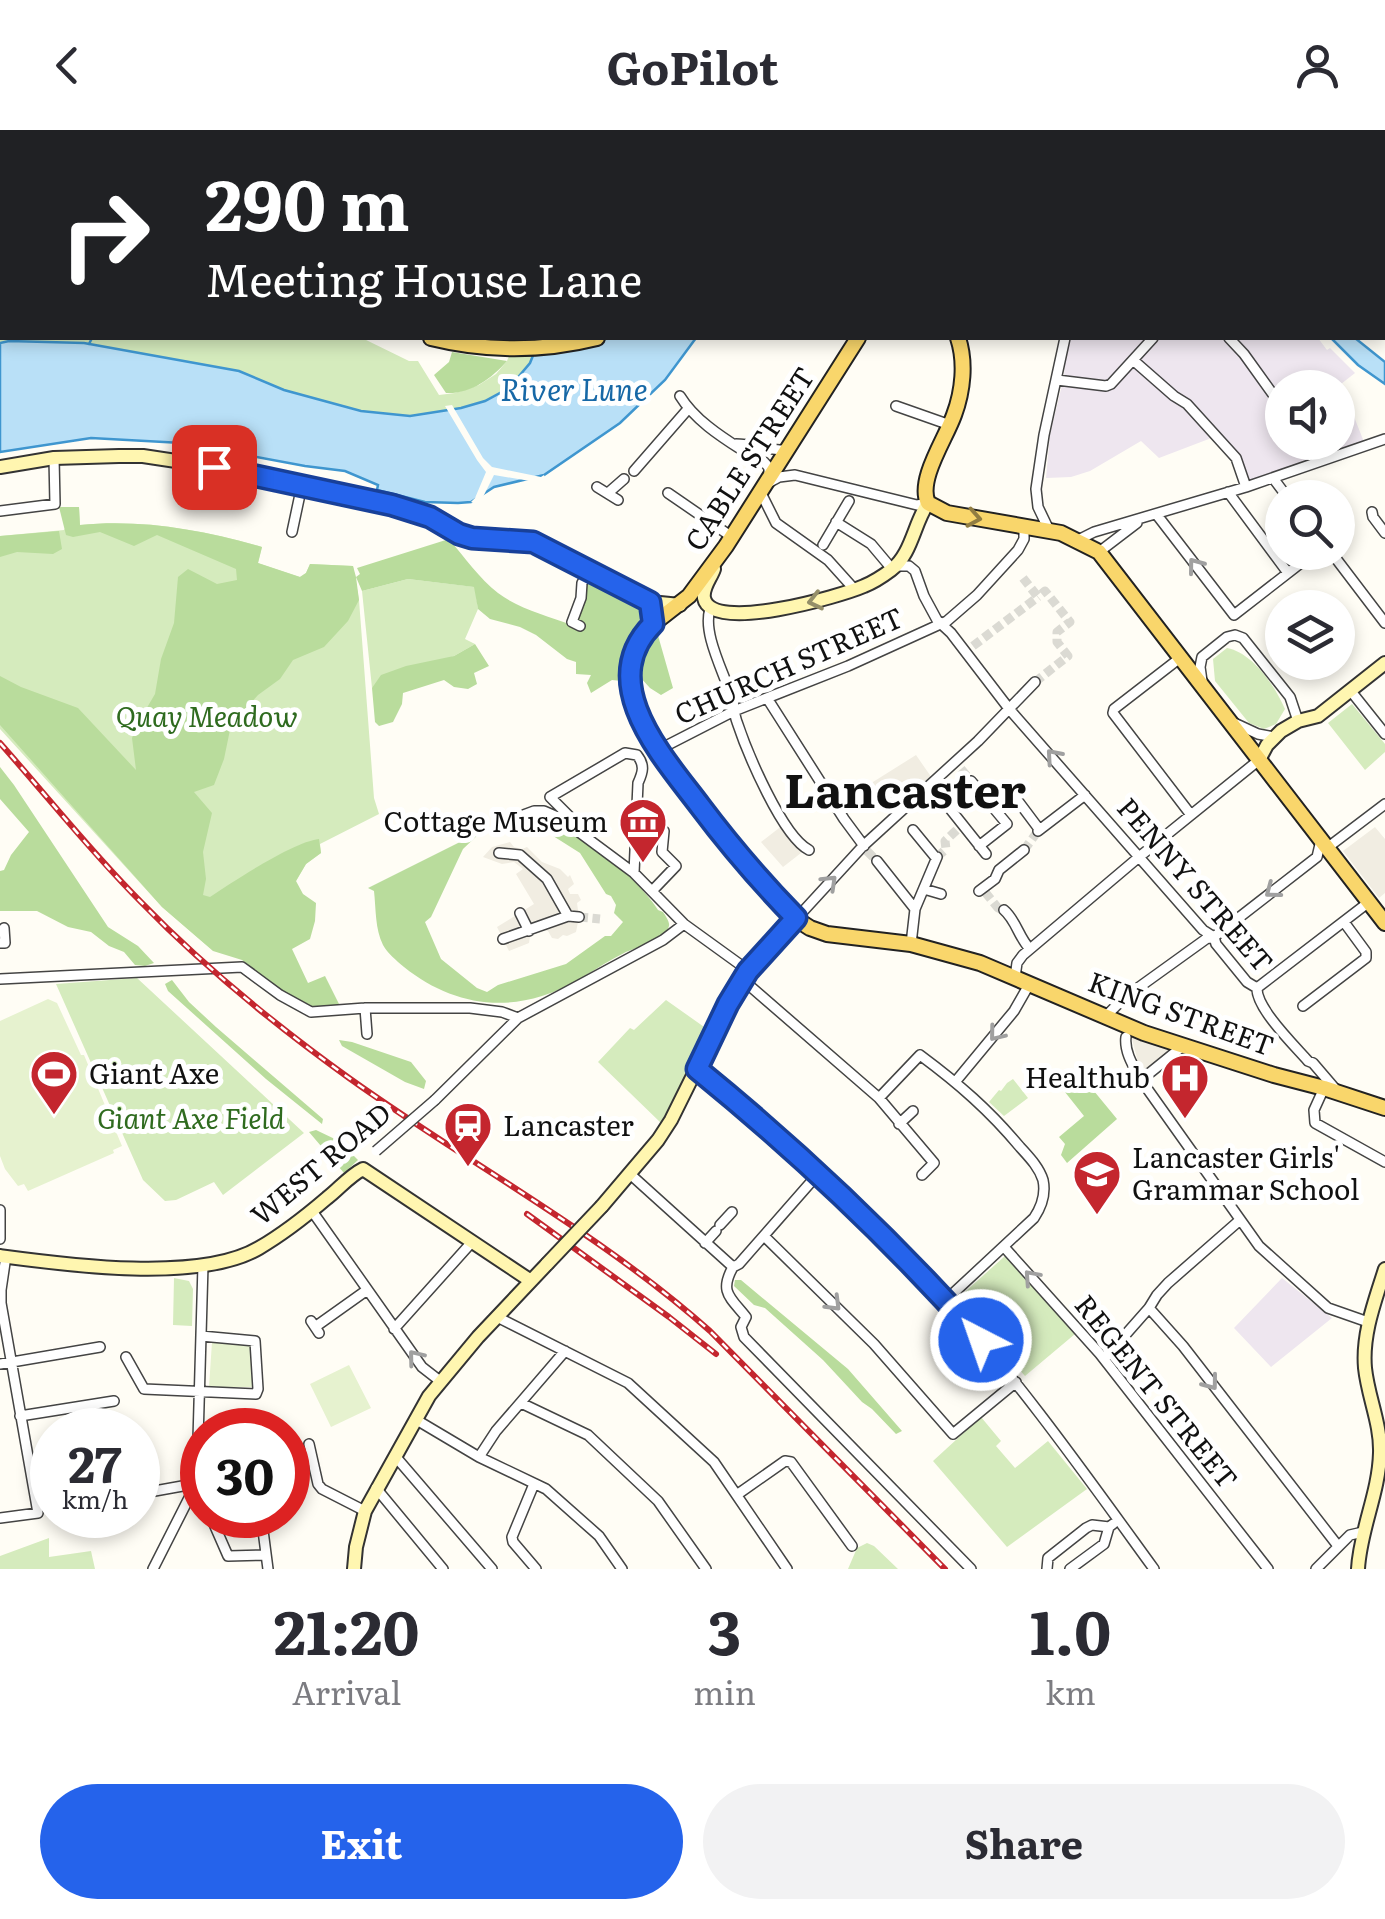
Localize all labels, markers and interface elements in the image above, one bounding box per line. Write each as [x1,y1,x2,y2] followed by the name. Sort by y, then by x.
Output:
[607,32,778,99] text: GoPilot
[40,38,95,93] icon: back
[1290,38,1345,93] icon: person
[205,149,410,253] text: 290 m
[40,170,170,300] icon: right
[205,244,642,311] text: Meeting House Lane
[673,358,824,558] street label: CABLE STREET
[500,366,648,410] water label: River Lune
[1265,370,1355,680] map controls
[1265,370,1355,460] button: sound
[172,425,257,510] pin
[187,440,242,495] icon: arrive
[1265,480,1355,570] button: search
[965,507,982,528] one-way arrow
[1189,558,1207,576] one-way arrow
[807,589,824,610] one-way arrow
[1265,590,1355,680] button: layers
[667,595,909,733] street label: CHURCH STREET
[116,694,298,736] park label: Quay Meadow
[1046,749,1064,768] one-way arrow
[784,752,1026,823] district label: Lancaster
[1109,787,1284,980] street label: PENNY STREET
[617,796,669,864] museum icon: Cottage Museum
[383,799,608,841] place label: Cottage Museum
[818,876,836,894] one-way arrow
[1265,880,1283,897] one-way arrow
[1083,959,1280,1065] street label: KING STREET
[989,1023,1007,1041] one-way arrow
[28,1048,80,1116] sports icon: Giant Axe
[89,1051,219,1093] place label: Giant Axe
[1159,1052,1211,1120] hospital icon: Healthub
[1025,1055,1150,1097] place label: Healthub
[240,1091,399,1234] street label: WEST ROAD
[97,1096,285,1138] park label: Giant Axe Field
[442,1100,494,1168] station icon: Lancaster
[503,1103,635,1145] place label: Lancaster
[1132,1135,1359,1209] place label: Lancaster Girls' Grammar School
[1071,1148,1123,1216] school or university icon: Lancaster Girls' Grammar School
[1024,1270,1042,1289] one-way arrow
[1066,1285,1249,1497] street label: REGENT STREET
[929,1288,1033,1392] position arrow
[823,1292,841,1310] one-way arrow
[410,1350,427,1368] one-way arrow
[1200,1372,1217,1390] one-way arrow
[180,1408,310,1538] speed limit sign: 30
[68,1424,122,1498] text: 27
[62,1480,128,1517] text: km/h
[274,1584,419,1673] text: 21:20
[708,1584,741,1673] text: 3
[1030,1584,1111,1673] text: 1.0
[292,1667,401,1715] text: Arrival
[693,1667,756,1715] text: min
[1045,1667,1096,1715] text: km
[40,1784,683,1899] button: Exit
[703,1784,1345,1899] button: Share

